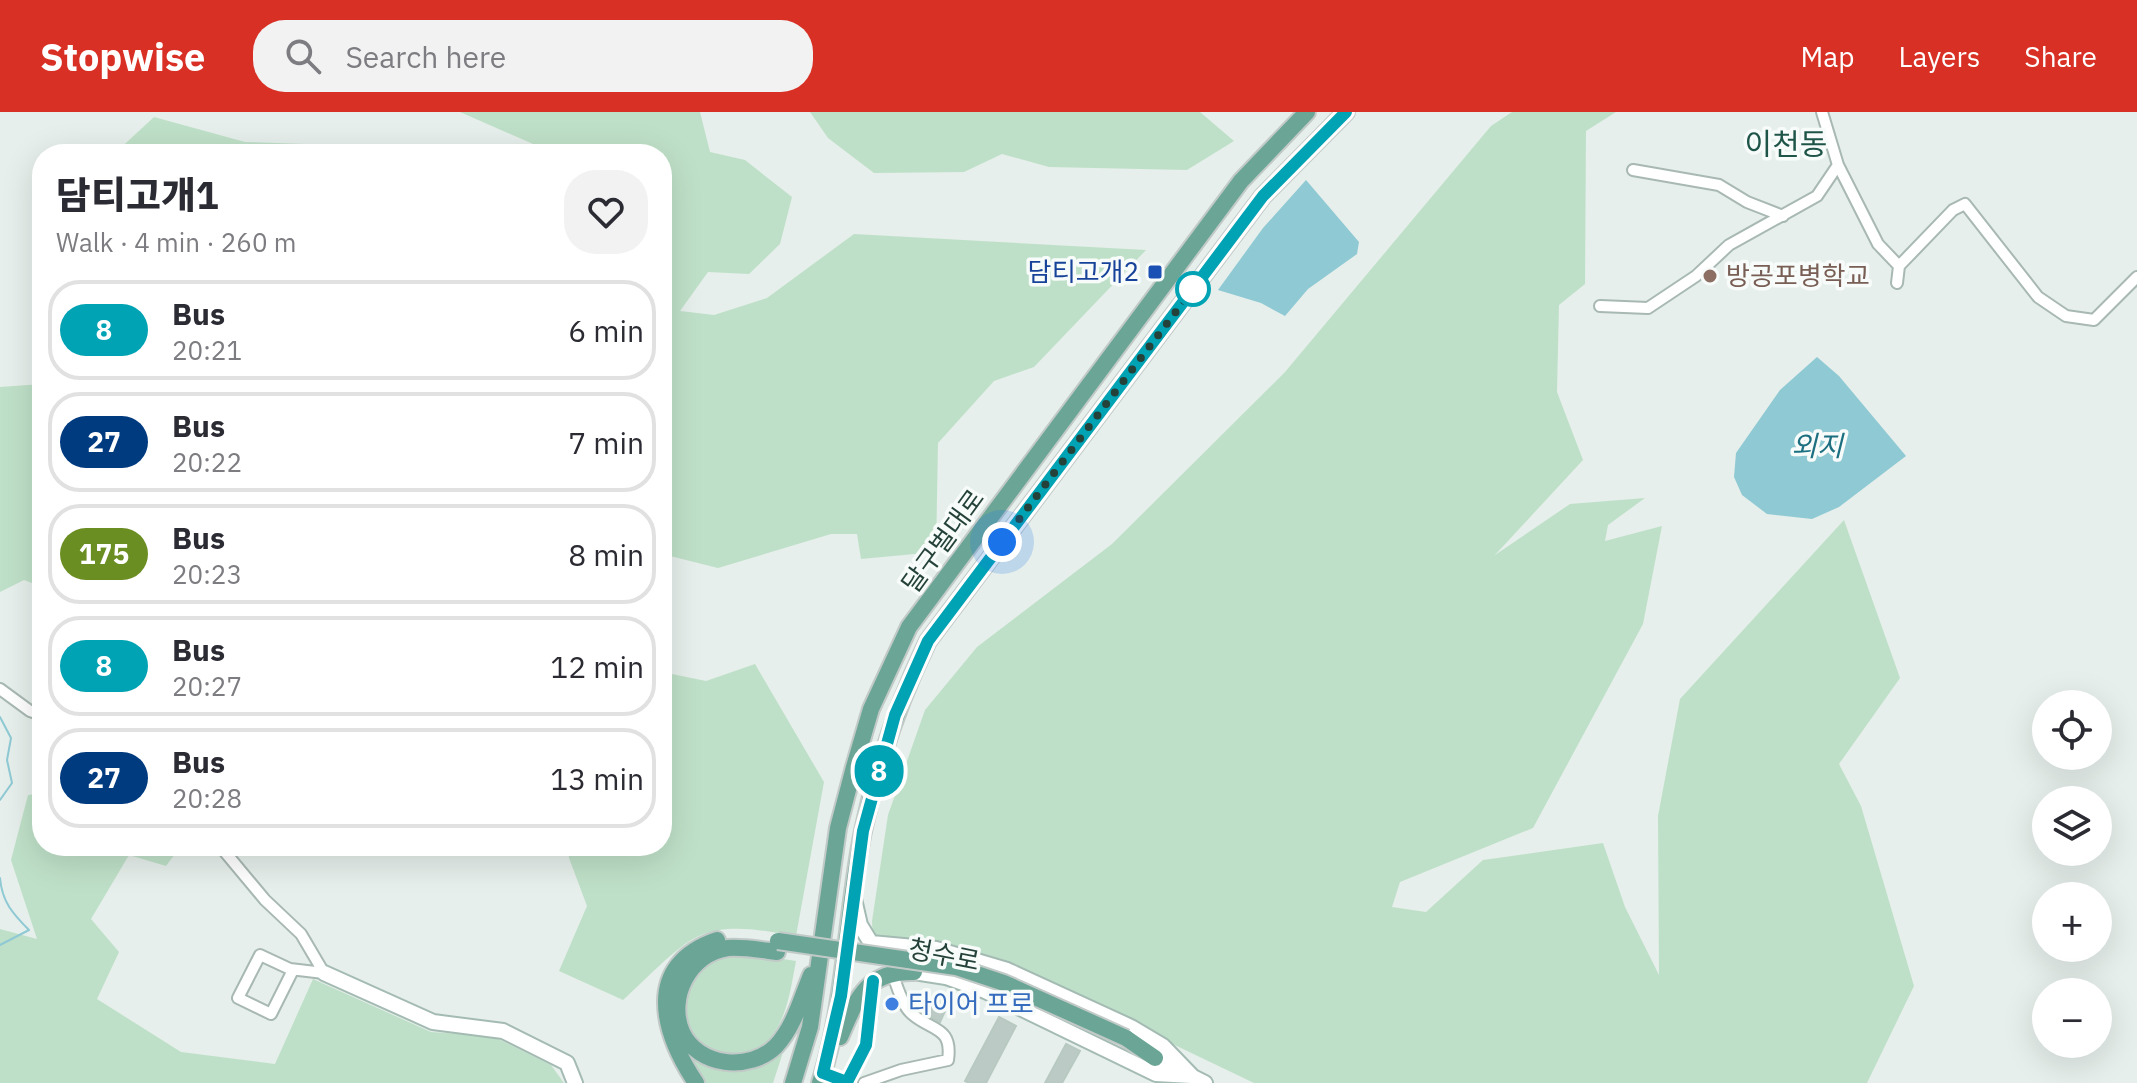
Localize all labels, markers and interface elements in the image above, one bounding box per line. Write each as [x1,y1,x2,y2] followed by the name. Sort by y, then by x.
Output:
[253,20,813,92] search box
[40,32,205,81] text: Stopwise
[281,34,325,78] icon: search
[345,37,506,76] text: Search here
[1800,38,1854,75] text: Map
[1898,38,1980,75] text: Layers
[2024,38,2097,75] text: Share
[1745,124,1827,163] district label: 이천동
[56,170,219,219] text: 담티고개1
[564,170,648,254] button: heart
[56,225,296,259] text: Walk · 4 min · 260 m
[1028,254,1139,288] place label: 담티고개2
[1726,258,1870,292] place label: 방공포병학교
[1146,263,1164,281] marker: 담티고개2
[1701,267,1719,285] marker: 방공포병학교
[1176,272,1210,306] unlabelled marker
[172,294,225,333] text: Bus
[96,311,112,348] text: 8
[568,311,644,350] text: 6 min
[172,333,242,367] text: 20:21
[172,406,225,445] text: Bus
[87,423,121,460] text: 27
[568,423,644,462] text: 7 min
[1791,427,1845,464] water label: 외지
[172,445,242,479] text: 20:22
[893,482,991,599] street label: 달구벌대로
[172,518,225,557] text: Bus
[982,522,1022,562] your location
[79,535,129,572] text: 175
[568,535,644,574] text: 8 min
[172,557,242,591] text: 20:23
[172,630,225,669] text: Bus
[96,647,112,684] text: 8
[550,647,644,686] text: 12 min
[172,669,242,703] text: 20:27
[2032,690,2112,1058] map controls
[2032,690,2112,770] button: locate
[172,742,225,781] text: Bus
[853,745,905,797] line badge: 8
[871,752,887,789] text: 8
[87,759,121,796] text: 27
[550,759,644,798] text: 13 min
[172,781,242,815] text: 20:28
[2032,786,2112,866] button: layers
[2032,882,2112,962] button: +
[906,930,983,978] street label: 청수로
[2032,978,2112,1058] button: −
[908,986,1034,1020] place label: 타이어 프로
[883,995,901,1013] marker: 타이어 프로

